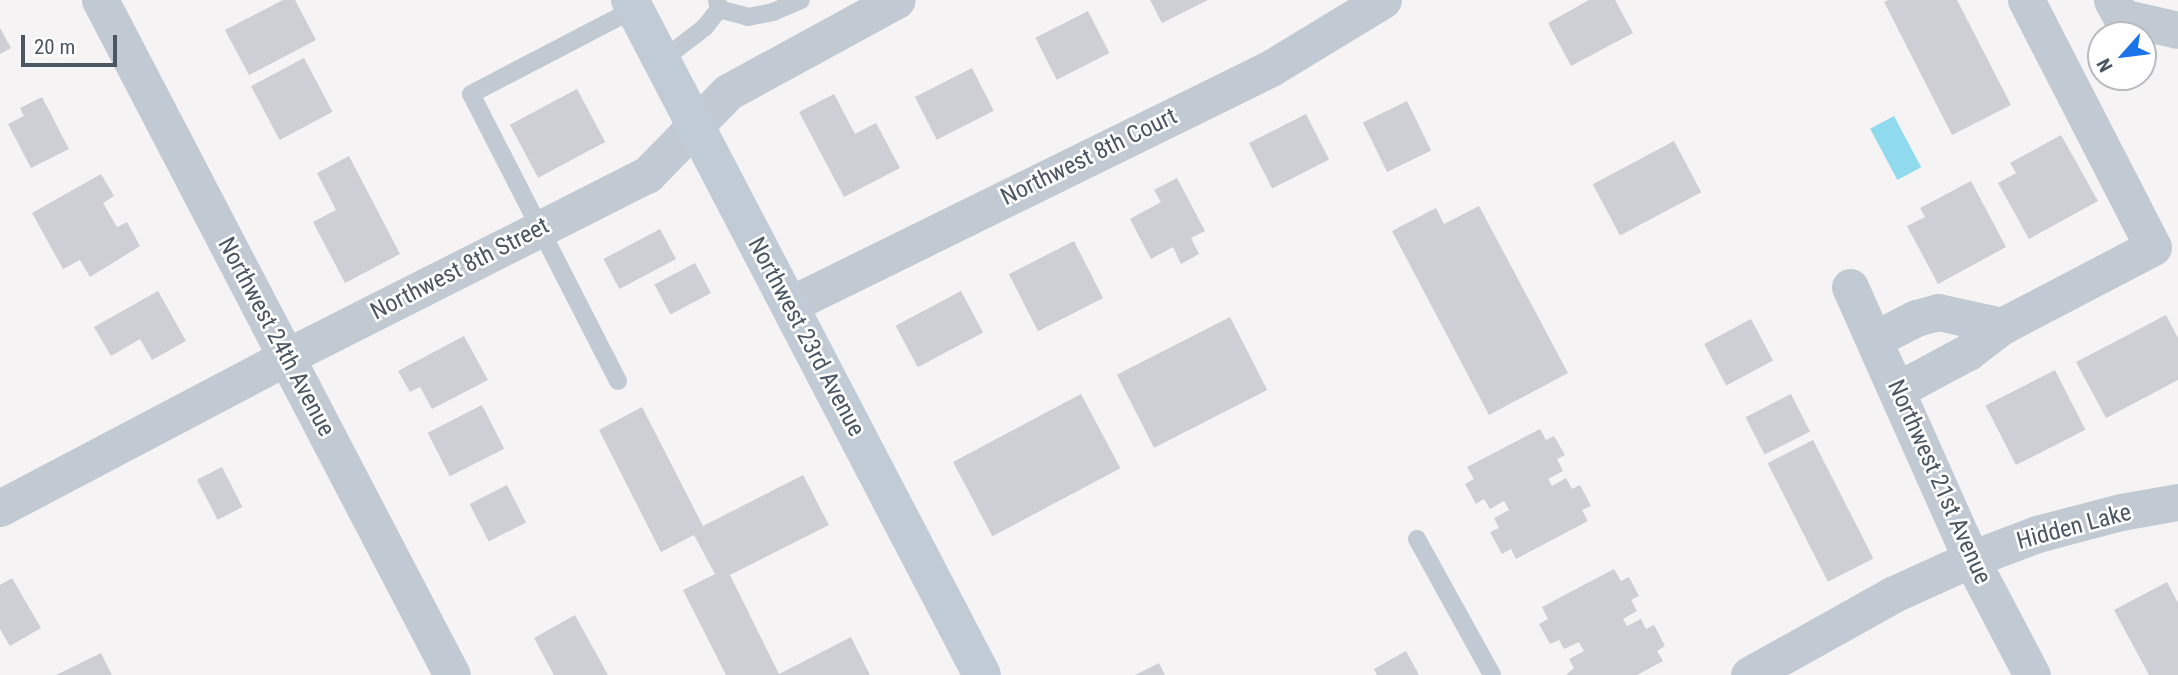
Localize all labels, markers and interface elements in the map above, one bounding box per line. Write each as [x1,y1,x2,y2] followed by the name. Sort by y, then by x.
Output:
[24,21,121,65] scale bar
[2087,21,2157,91] north arrow
[34,35,75,59] text: 20 m
[2092,55,2118,76] text: N
[996,102,1182,212] street label: Northwest 8th Court
[366,212,554,326] street label: Northwest 8th Street
[211,233,341,441] street label: Northwest 24th Avenue
[741,233,871,441] street label: Northwest 23rd Avenue
[1881,376,1997,588] street label: Northwest 21st Avenue
[2014,498,2134,556] street label: Hidden Lake

